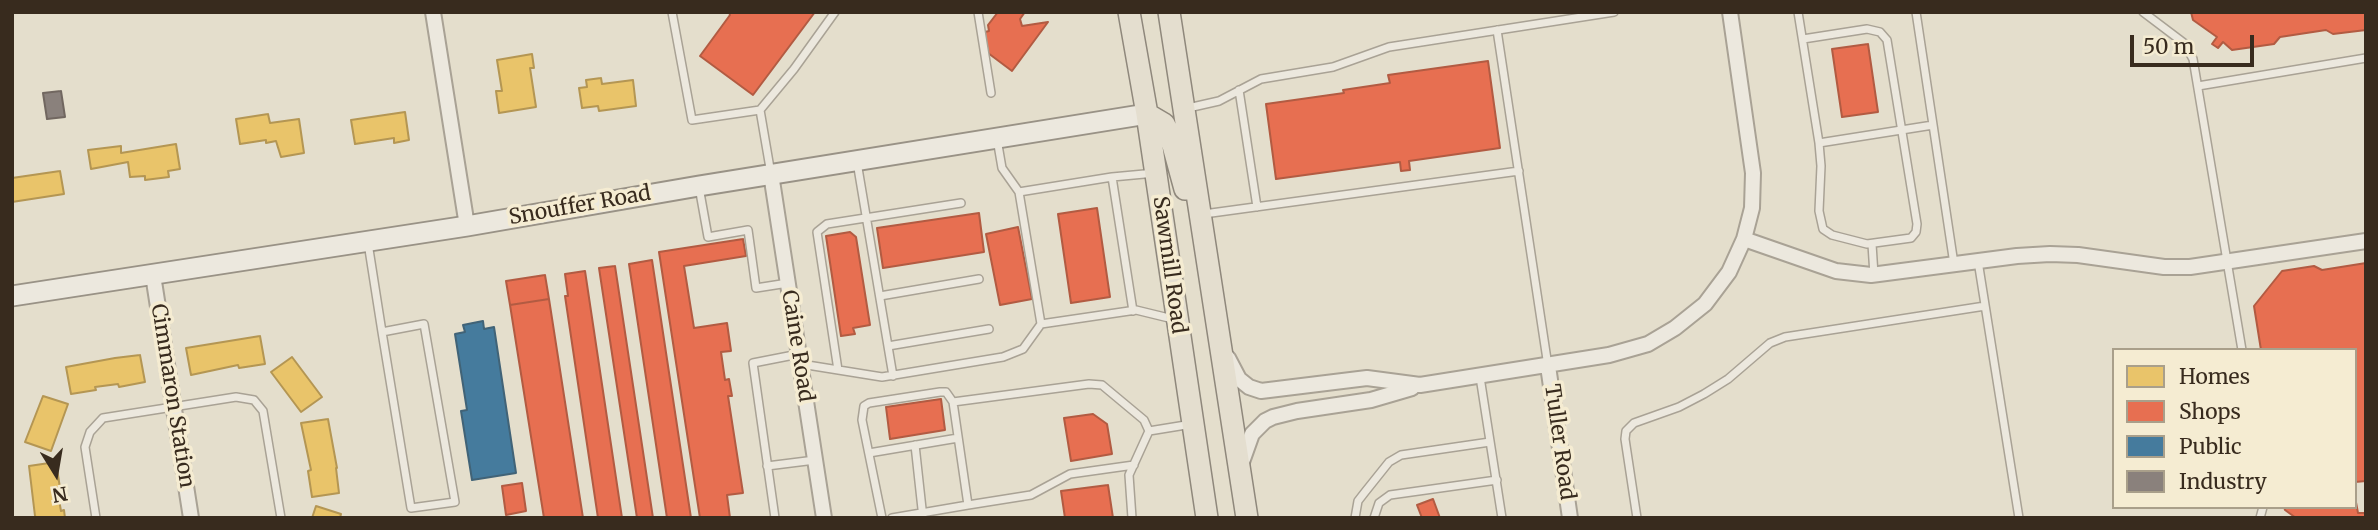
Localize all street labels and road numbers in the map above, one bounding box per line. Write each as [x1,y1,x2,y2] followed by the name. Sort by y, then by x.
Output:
[507,181,653,231] street label: Snouffer Road
[1147,195,1191,335] street label: Sawmill Road
[776,288,818,404] street label: Caine Road
[145,302,199,490] street label: Cimmaron Station
[1538,382,1580,502] street label: Tuller Road

